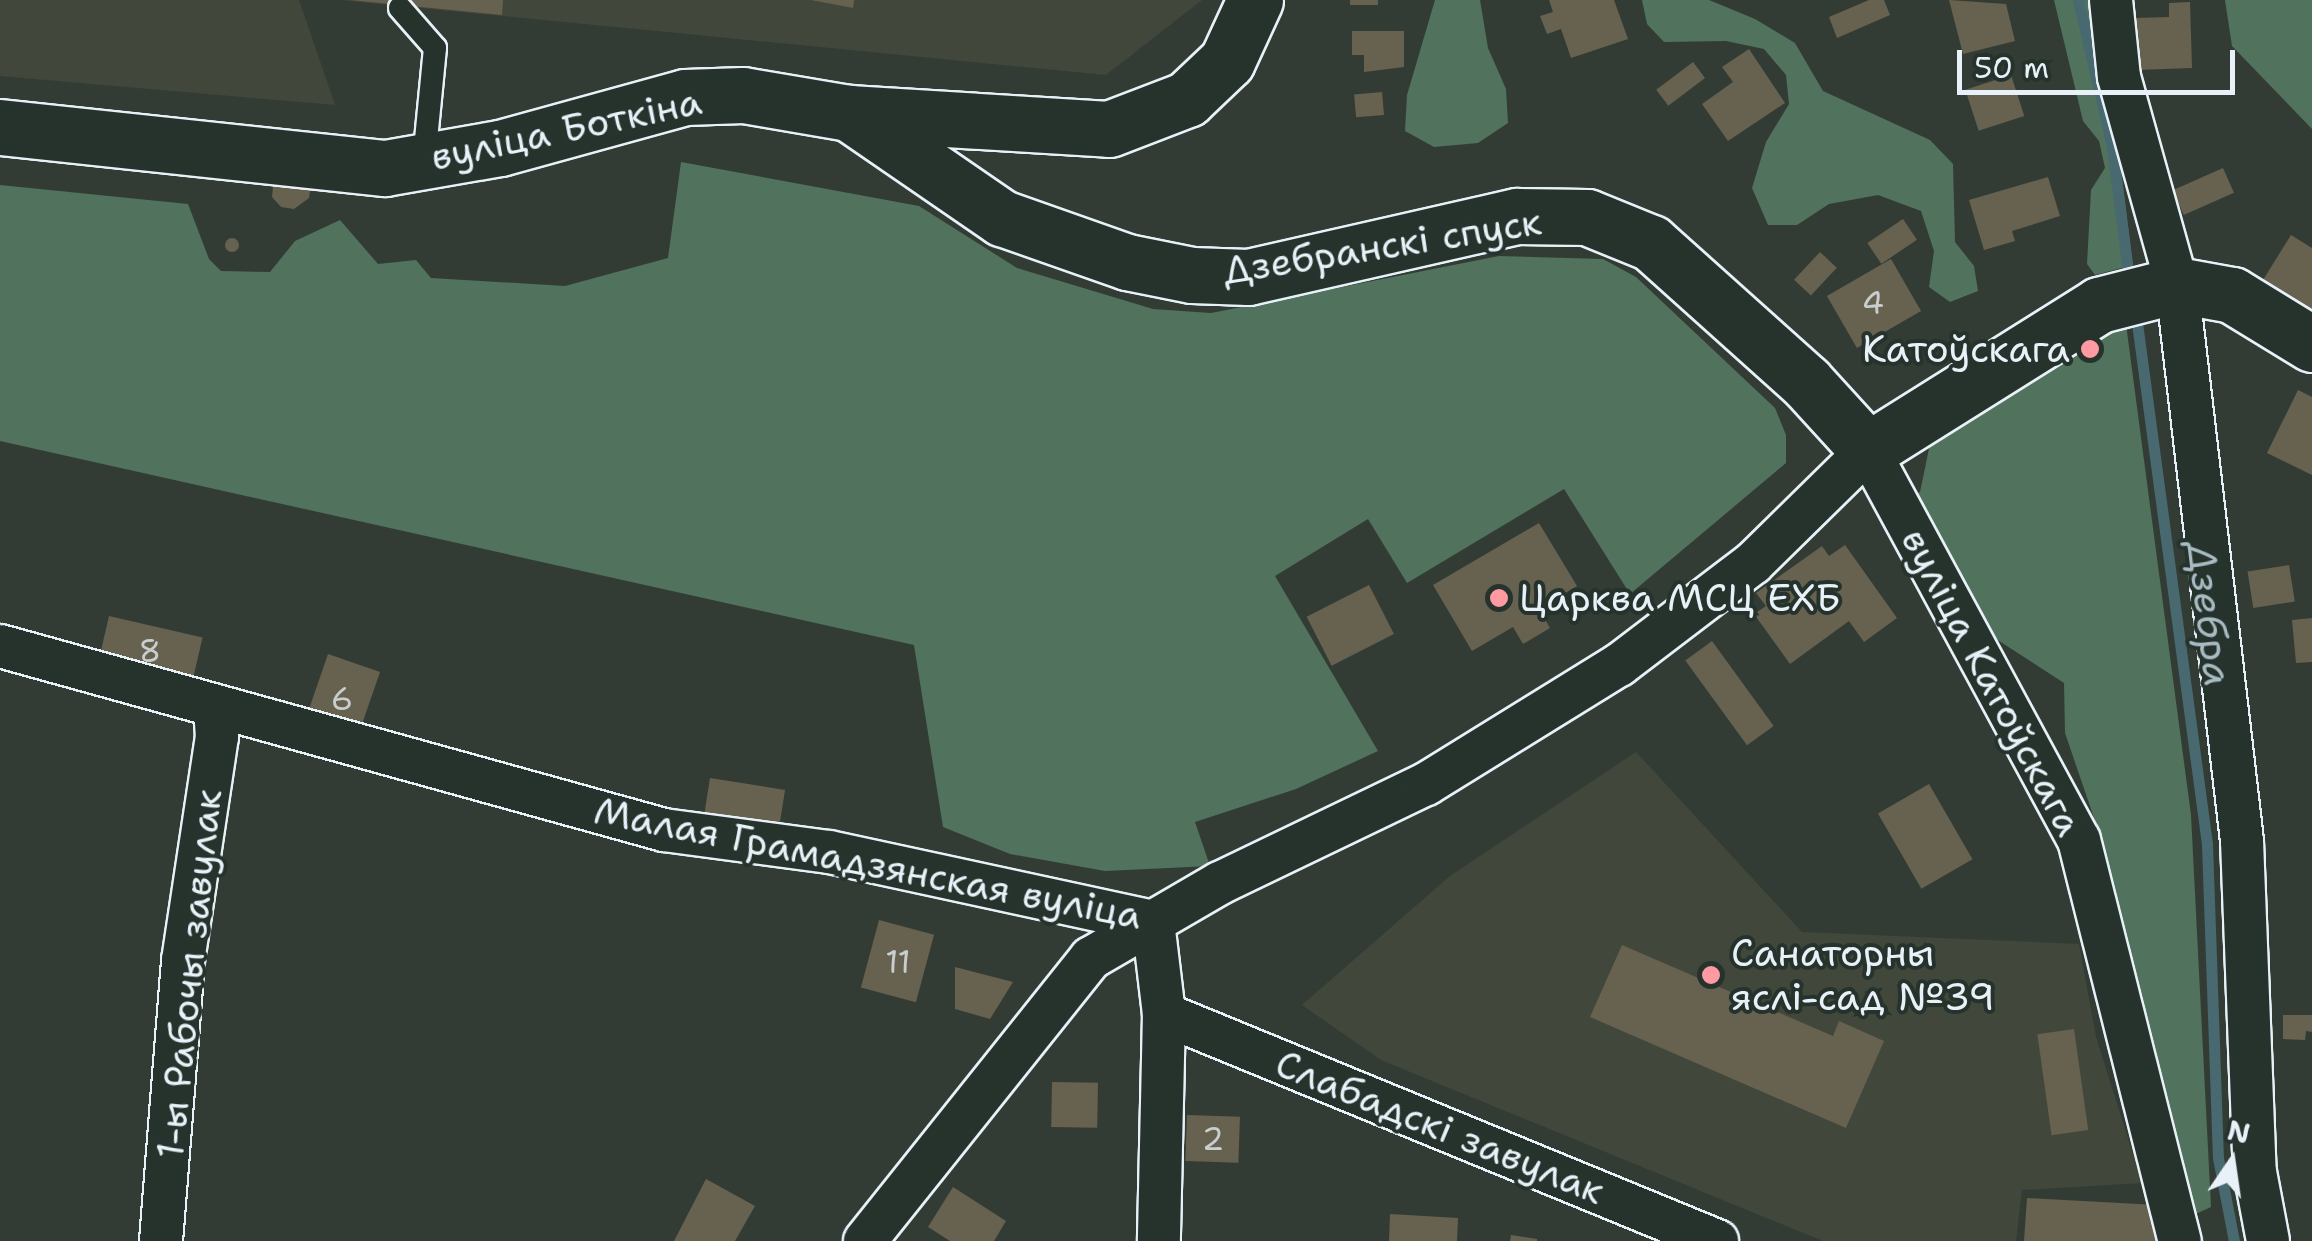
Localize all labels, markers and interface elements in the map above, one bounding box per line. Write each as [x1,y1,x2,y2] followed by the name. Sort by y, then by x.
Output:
[1962,30,2240,92] scale bar
[1974,47,2049,88] text: 50 m
[427,78,705,180] street label: вуліца Боткіна
[1219,198,1545,294] street label: Дзебранскі спуск
[1862,284,1884,322] house number: 4
[1862,326,2070,372] place label: Катоўскага
[2079,338,2101,360] marker: Катоўскага
[1892,521,2092,843] street label: вуліца Катоўскага
[2177,539,2243,689] water label: Дзебра
[1519,575,1841,621] place label: Царква МСЦ ЕХБ
[1488,587,1510,609] marker: Царква МСЦ ЕХБ
[139,632,161,670] house number: 8
[331,680,353,718] house number: 6
[147,787,231,1161] street label: 1-ы Рабочы завулак
[590,788,1146,938] street label: Малая Грамадзянская вуліца
[1731,930,1995,1019] place label: Санаторны яслі-сад №39
[885,943,911,981] house number: 11
[1700,964,1722,986] marker: Санаторны яслі-сад №39
[1269,1040,1611,1214] street label: Слабадскі завулак
[2182,1111,2282,1211] north arrow
[2224,1111,2254,1153] text: N
[1202,1120,1224,1158] house number: 2

